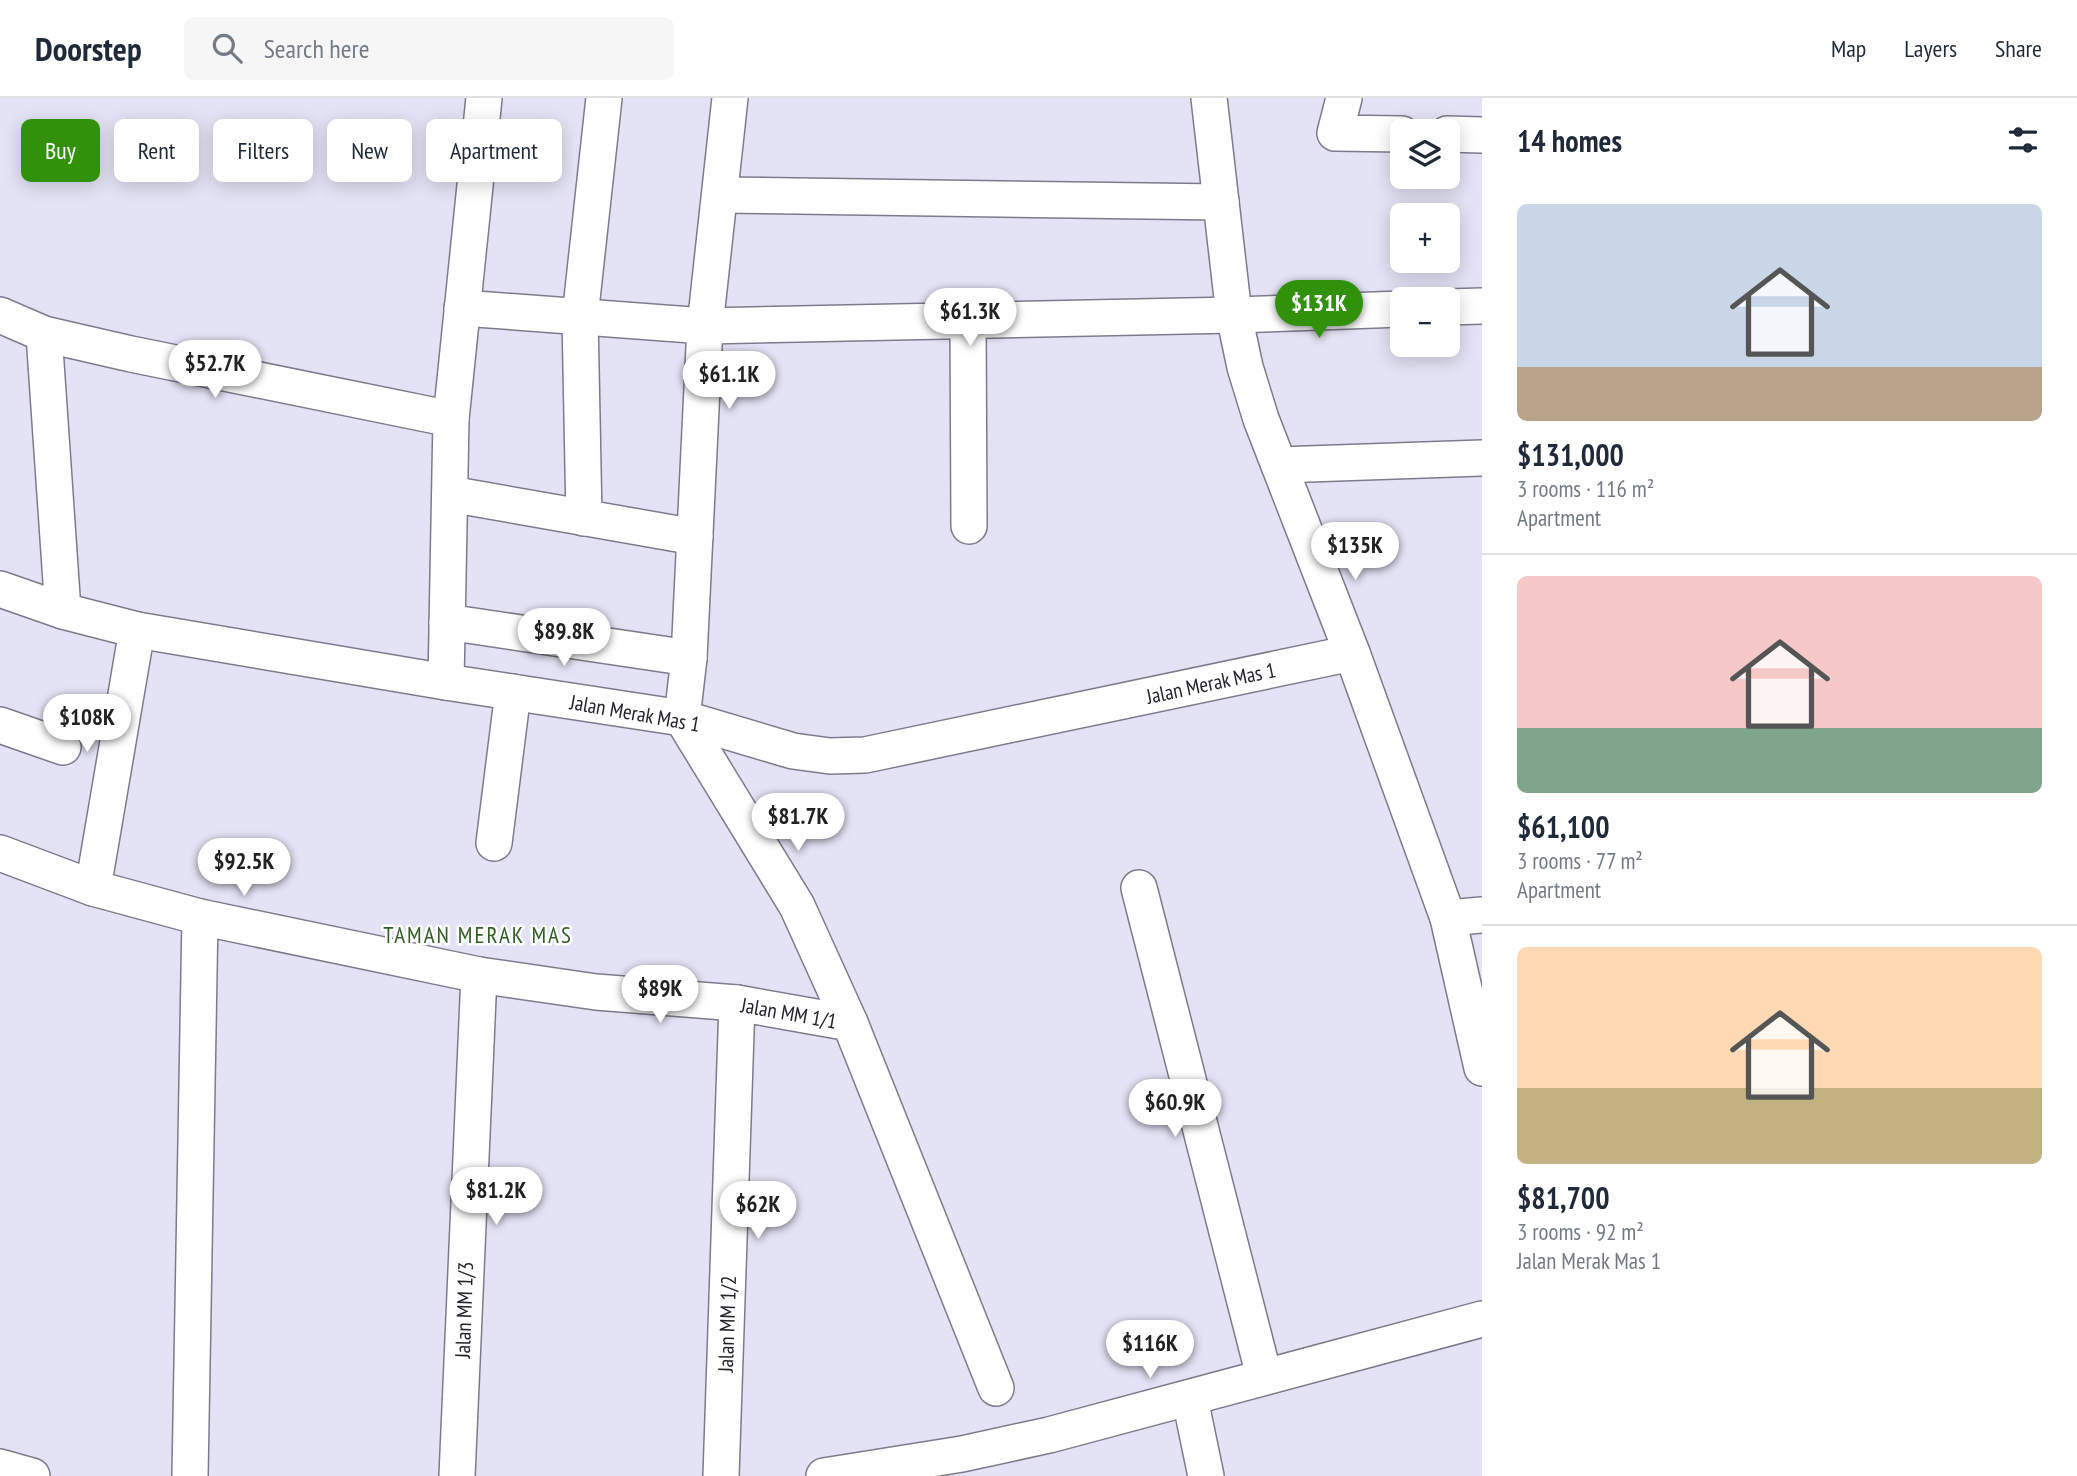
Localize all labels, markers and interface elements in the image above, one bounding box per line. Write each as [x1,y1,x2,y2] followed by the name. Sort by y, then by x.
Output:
[184,17,674,80] search box
[35,27,142,70] text: Doorstep
[208,29,246,67] icon: search
[264,32,369,65] text: Search here
[1831,33,1866,64] text: Map
[1904,33,1957,64] text: Layers
[1995,33,2042,64] text: Share
[21,119,100,182] chip: Buy
[114,119,199,182] chip: Rent
[213,119,313,182] chip: Filters
[327,119,412,182] chip: New
[426,119,562,182] chip: Apartment
[1390,119,1460,357] map controls
[1390,119,1460,189] button: layers
[1517,121,1622,160] text: 14 homes
[2004,121,2042,159] icon: filters
[1390,203,1460,273] button: +
[1717,249,1843,375] icon: home
[1270,280,1368,340] pin: $131K
[1390,287,1460,357] button: −
[913,288,1027,348] pin: $61.3K
[1291,288,1347,317] text: $131K
[940,296,1000,325] text: $61.3K
[158,341,272,400] pin: $52.7K
[185,348,245,377] text: $52.7K
[672,352,786,411] pin: $61.1K
[699,359,759,388] text: $61.1K
[1517,435,1624,474] text: $131,000
[1517,474,1654,503] text: 3 rooms · 116 m²
[1517,503,1601,532] text: Apartment
[1306,522,1404,582] pin: $135K
[1327,530,1383,559] text: $135K
[507,608,621,668] pin: $89.8K
[534,616,594,645] text: $89.8K
[1717,621,1843,747] icon: home
[1143,656,1278,710] street label: Jalan Merak Mas 1
[567,688,702,738] street label: Jalan Merak Mas 1
[38,694,136,754] pin: $108K
[59,702,115,731] text: $108K
[741,794,855,853] pin: $81.7K
[768,801,828,830] text: $81.7K
[1517,807,1610,846] text: $61,100
[187,838,301,898] pin: $92.5K
[214,846,274,875] text: $92.5K
[1517,846,1643,875] text: 3 rooms · 77 m²
[1517,875,1601,904] text: Apartment
[383,920,573,949] district label: TAMAN MERAK MAS
[619,965,701,1025] pin: $89K
[638,973,682,1002] text: $89K
[738,991,839,1035] street label: Jalan MM 1/1
[1717,992,1843,1118] icon: home
[1118,1080,1232,1139] pin: $60.9K
[1145,1087,1205,1116] text: $60.9K
[439,1168,553,1227] pin: $81.2K
[466,1175,526,1204] text: $81.2K
[1517,1178,1610,1217] text: $81,700
[717,1182,799,1241] pin: $62K
[736,1189,780,1218] text: $62K
[1517,1217,1644,1246] text: 3 rooms · 92 m²
[1517,1246,1661,1275] text: Jalan Merak Mas 1
[449,1261,479,1360] street label: Jalan MM 1/3
[712,1275,742,1374] street label: Jalan MM 1/2
[1101,1320,1199,1380] pin: $116K
[1122,1328,1178,1357] text: $116K

